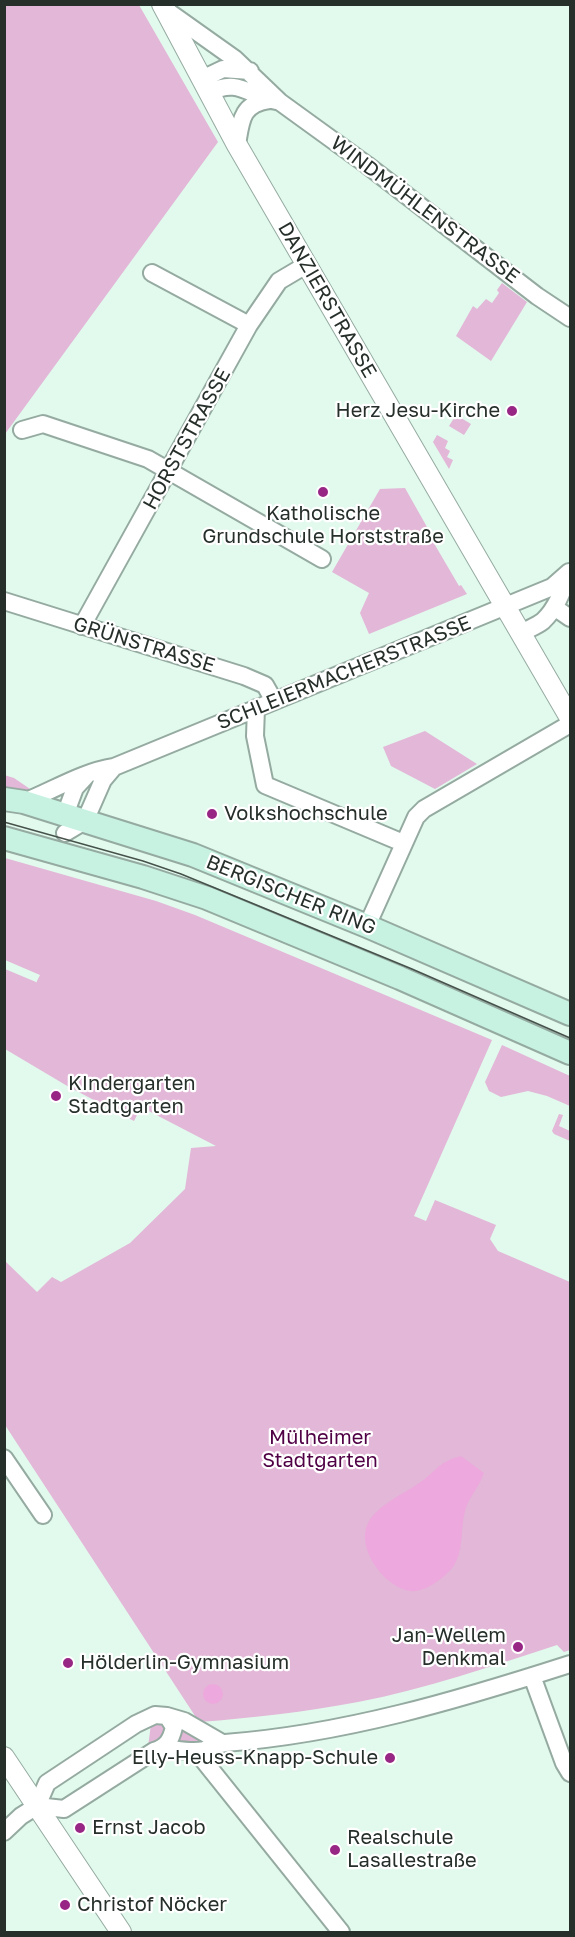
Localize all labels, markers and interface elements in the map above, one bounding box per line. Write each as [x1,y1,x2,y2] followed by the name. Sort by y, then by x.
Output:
[326,131,524,289] street label: WINDMÜHLENSTRASSE
[273,218,381,382] street label: DANZIERSTRASSE
[138,364,236,514] street label: HORSTSTRASSE
[335,399,500,423] place label: Herz Jesu-Kirche
[505,404,519,418] marker: Herz Jesu-Kirche
[316,485,330,499] marker: Katholische Grundschule Horststraße
[202,502,444,549] place label: Katholische Grundschule Horststraße
[214,611,474,735] street label: SCHLEIERMACHERSTRASSE
[70,612,218,678] street label: GRÜNSTRASSE
[224,802,388,826] place label: Volkshochschule
[205,807,219,821] marker: Volkshochschule
[203,850,379,940] street label: BERGISCHER RING
[68,1072,196,1119] place label: KIndergarten Stadtgarten
[49,1089,63,1103] marker: KIndergarten Stadtgarten
[262,1426,378,1473] park label: Mülheimer Stadtgarten
[392,1624,506,1671] place label: Jan-Wellem Denkmal
[511,1640,525,1654] marker: Jan-Wellem Denkmal
[80,1651,289,1675] place label: Hölderlin-Gymnasium
[61,1656,75,1670] marker: Hölderlin-Gymnasium
[132,1746,378,1770] place label: Elly-Heuss-Knapp-Schule
[383,1751,397,1765] marker: Elly-Heuss-Knapp-Schule
[92,1816,205,1840] place label: Ernst Jacob
[73,1821,87,1835] marker: Ernst Jacob
[347,1826,477,1873] place label: Realschule Lasallestraße
[328,1843,342,1857] marker: Realschule Lasallestraße
[77,1893,227,1917] place label: Christof Nöcker
[58,1898,72,1912] marker: Christof Nöcker

